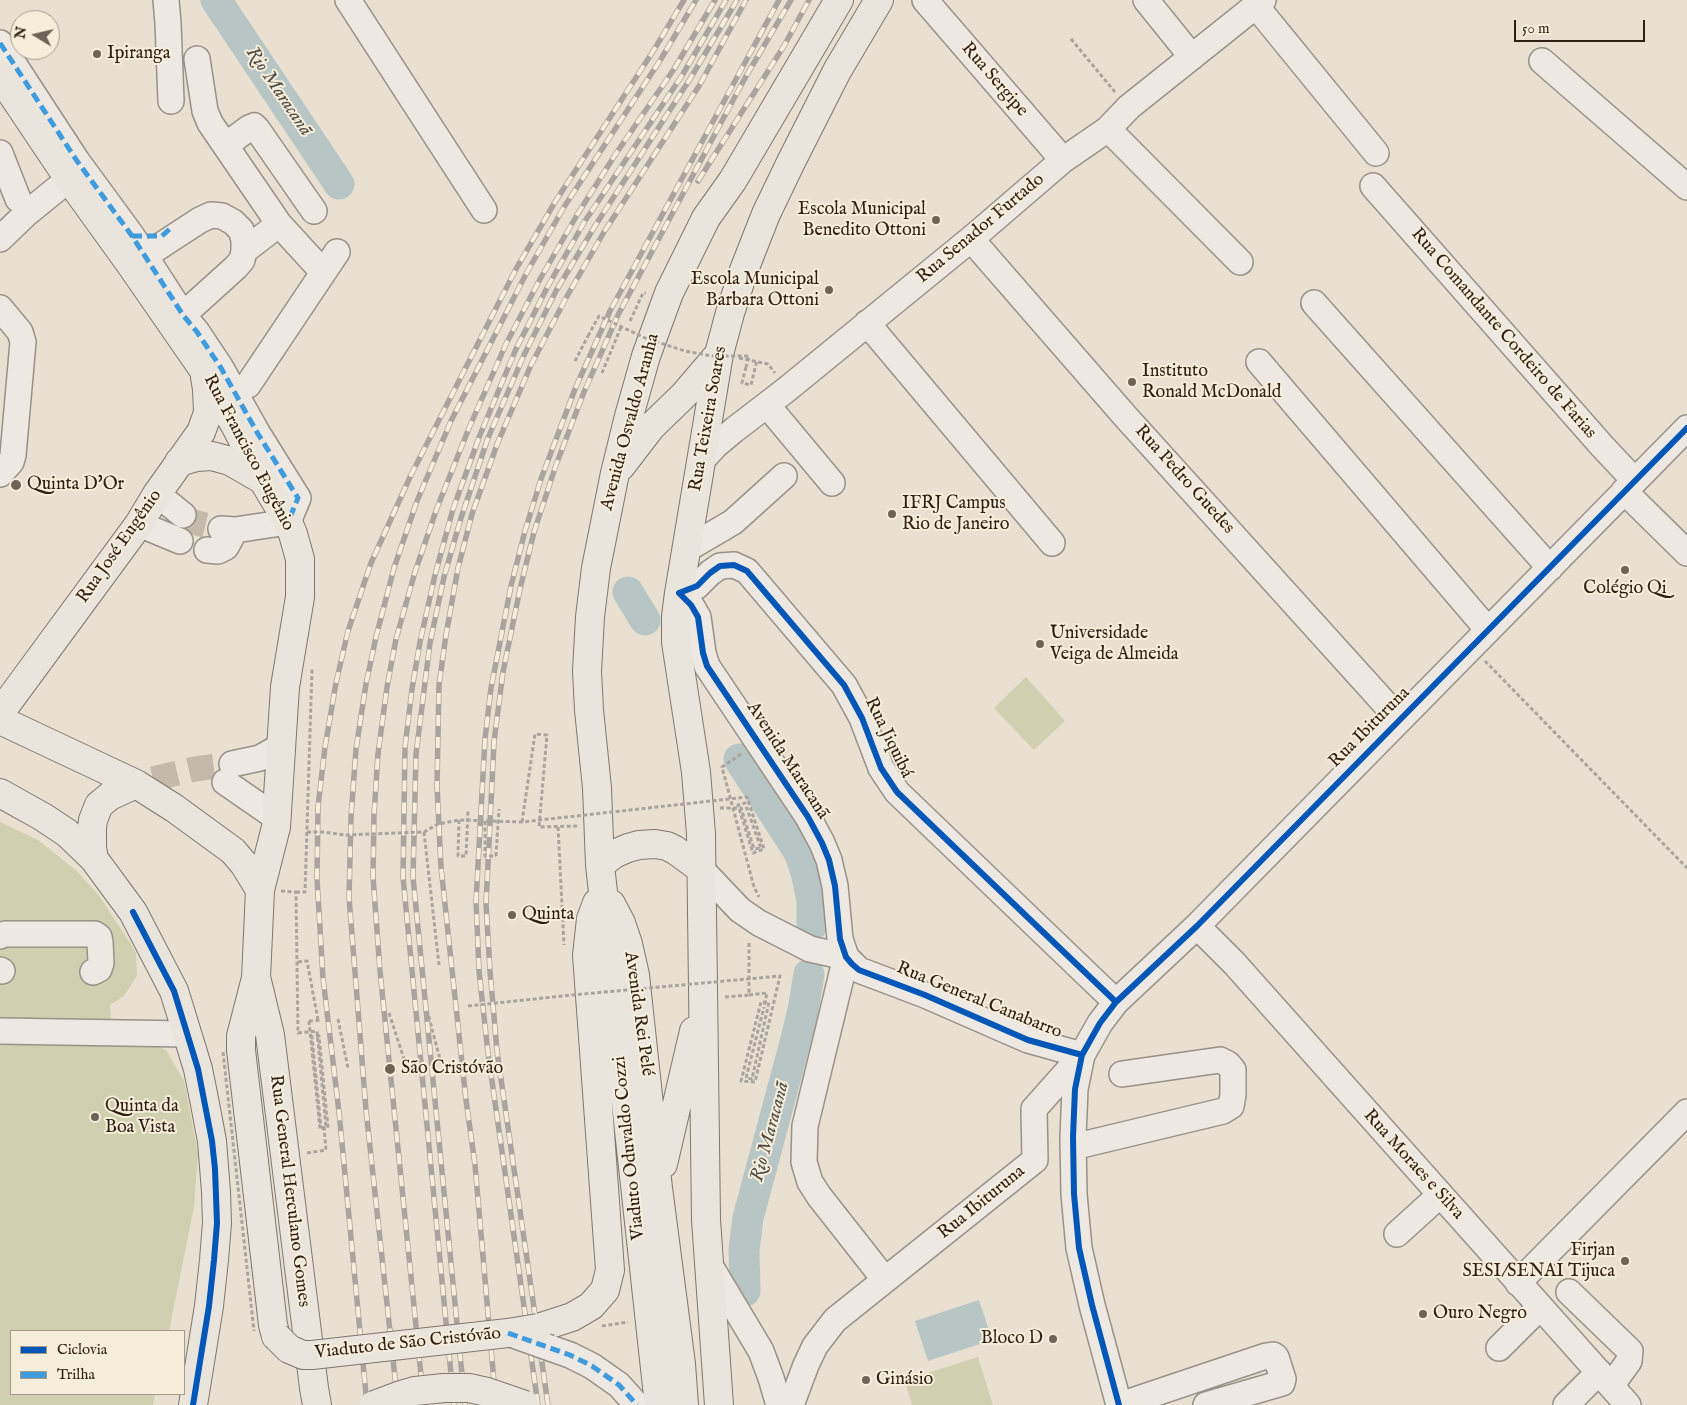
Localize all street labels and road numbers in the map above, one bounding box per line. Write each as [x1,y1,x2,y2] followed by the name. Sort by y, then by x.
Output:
[956,38,1032,122] street label: Rua Sergipe
[913,169,1049,289] street label: Rua Senador Furtado
[1406,224,1600,444] street label: Rua Comandante Cordeiro de Farias
[597,331,665,513] street label: Avenida Osvaldo Aranha
[686,345,732,493] street label: Rua Teixeira Soares
[198,371,298,535] street label: Rua Francisco Eugênio
[1129,421,1239,539] street label: Rua Pedro Guedes
[73,486,167,608] street label: Rua José Eugênio
[1325,683,1415,773] street label: Rua Ibituruna
[859,694,917,782] street label: Rua Jiquibá
[741,698,833,824] street label: Avenida Maracanã
[619,950,657,1078] street label: Avenida Rei Pelé
[893,958,1065,1044] street label: Rua General Canabarro
[610,1055,650,1241] street label: Viaduto Oduvaldo Cozzi
[264,1074,314,1308] street label: Rua General Herculano Gomes
[1358,1106,1468,1224] street label: Rua Moraes e Silva
[934,1161,1030,1245] street label: Rua Ibituruna
[314,1323,502,1365] street label: Viaduto de São Cristóvão

